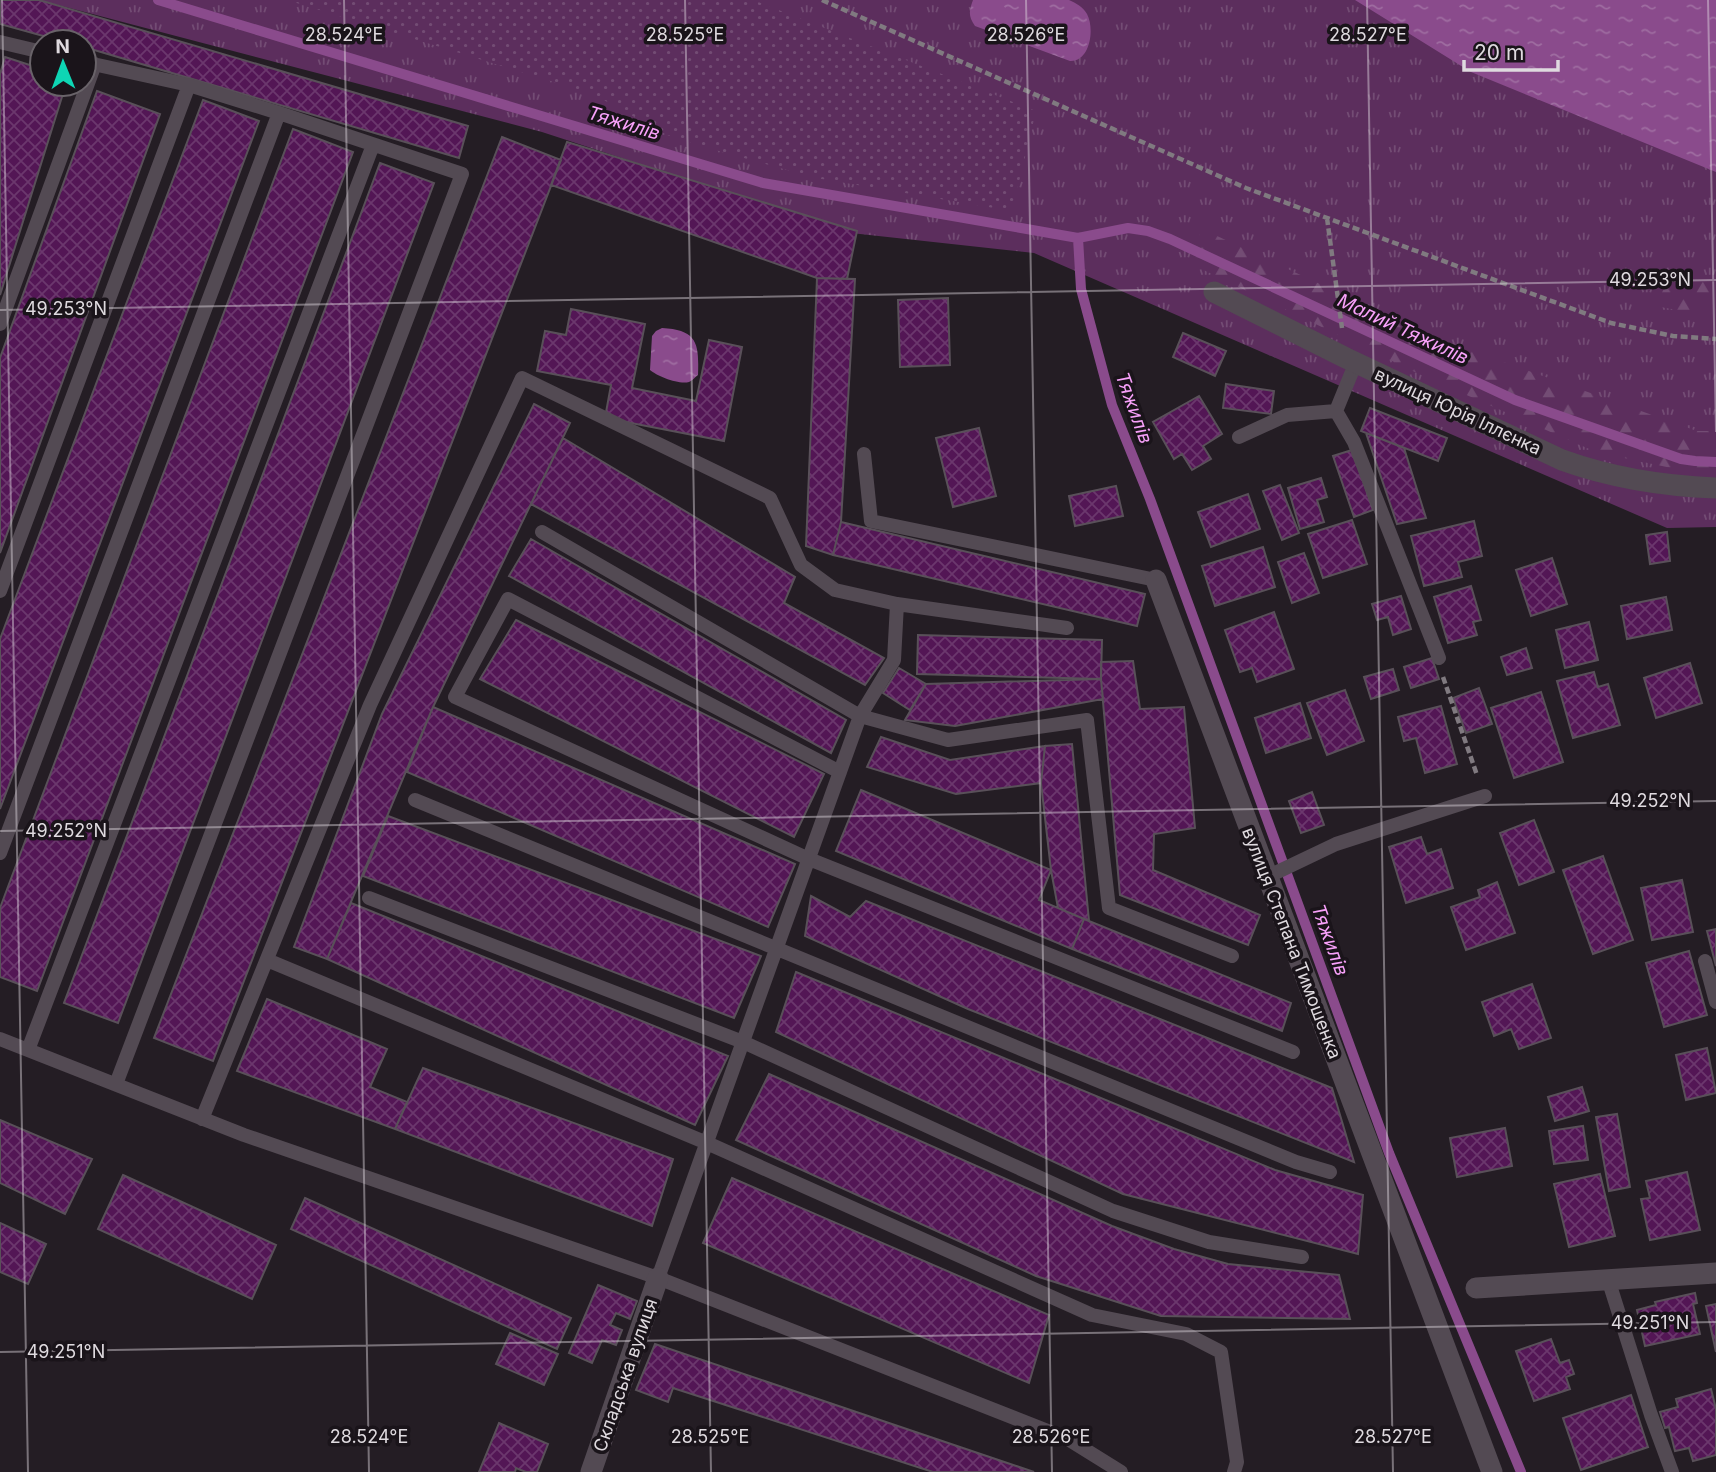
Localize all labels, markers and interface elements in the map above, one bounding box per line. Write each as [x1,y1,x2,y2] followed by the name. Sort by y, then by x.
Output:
[305,24,383,45] text: 28.524°E
[646,24,724,45] text: 28.525°E
[987,24,1065,45] text: 28.526°E
[1329,24,1407,45] text: 28.527°E
[28,28,98,98] north arrow
[1464,28,1558,72] scale bar
[55,35,70,58] text: N
[1474,40,1524,65] text: 20 m
[585,101,663,145] water label: Тяжилів
[1609,269,1691,290] text: 49.253°N
[1334,289,1472,370] water label: Малий Тяжилів
[25,298,107,319] text: 49.253°N
[1371,363,1545,459] street label: вулиця Юрія Іллєнка
[1110,369,1158,447] water label: Тяжилів
[1609,790,1691,811] text: 49.252°N
[25,820,107,841] text: 49.252°N
[1238,824,1346,1062] street label: вулиця Степана Тимошенка
[1306,901,1354,979] water label: Тяжилів
[589,1295,661,1455] street label: Складська вулиця
[1611,1312,1689,1333] text: 49.251°N
[27,1341,105,1362] text: 49.251°N
[330,1426,408,1447] text: 28.524°E
[671,1426,749,1447] text: 28.525°E
[1012,1426,1090,1447] text: 28.526°E
[1354,1426,1432,1447] text: 28.527°E

